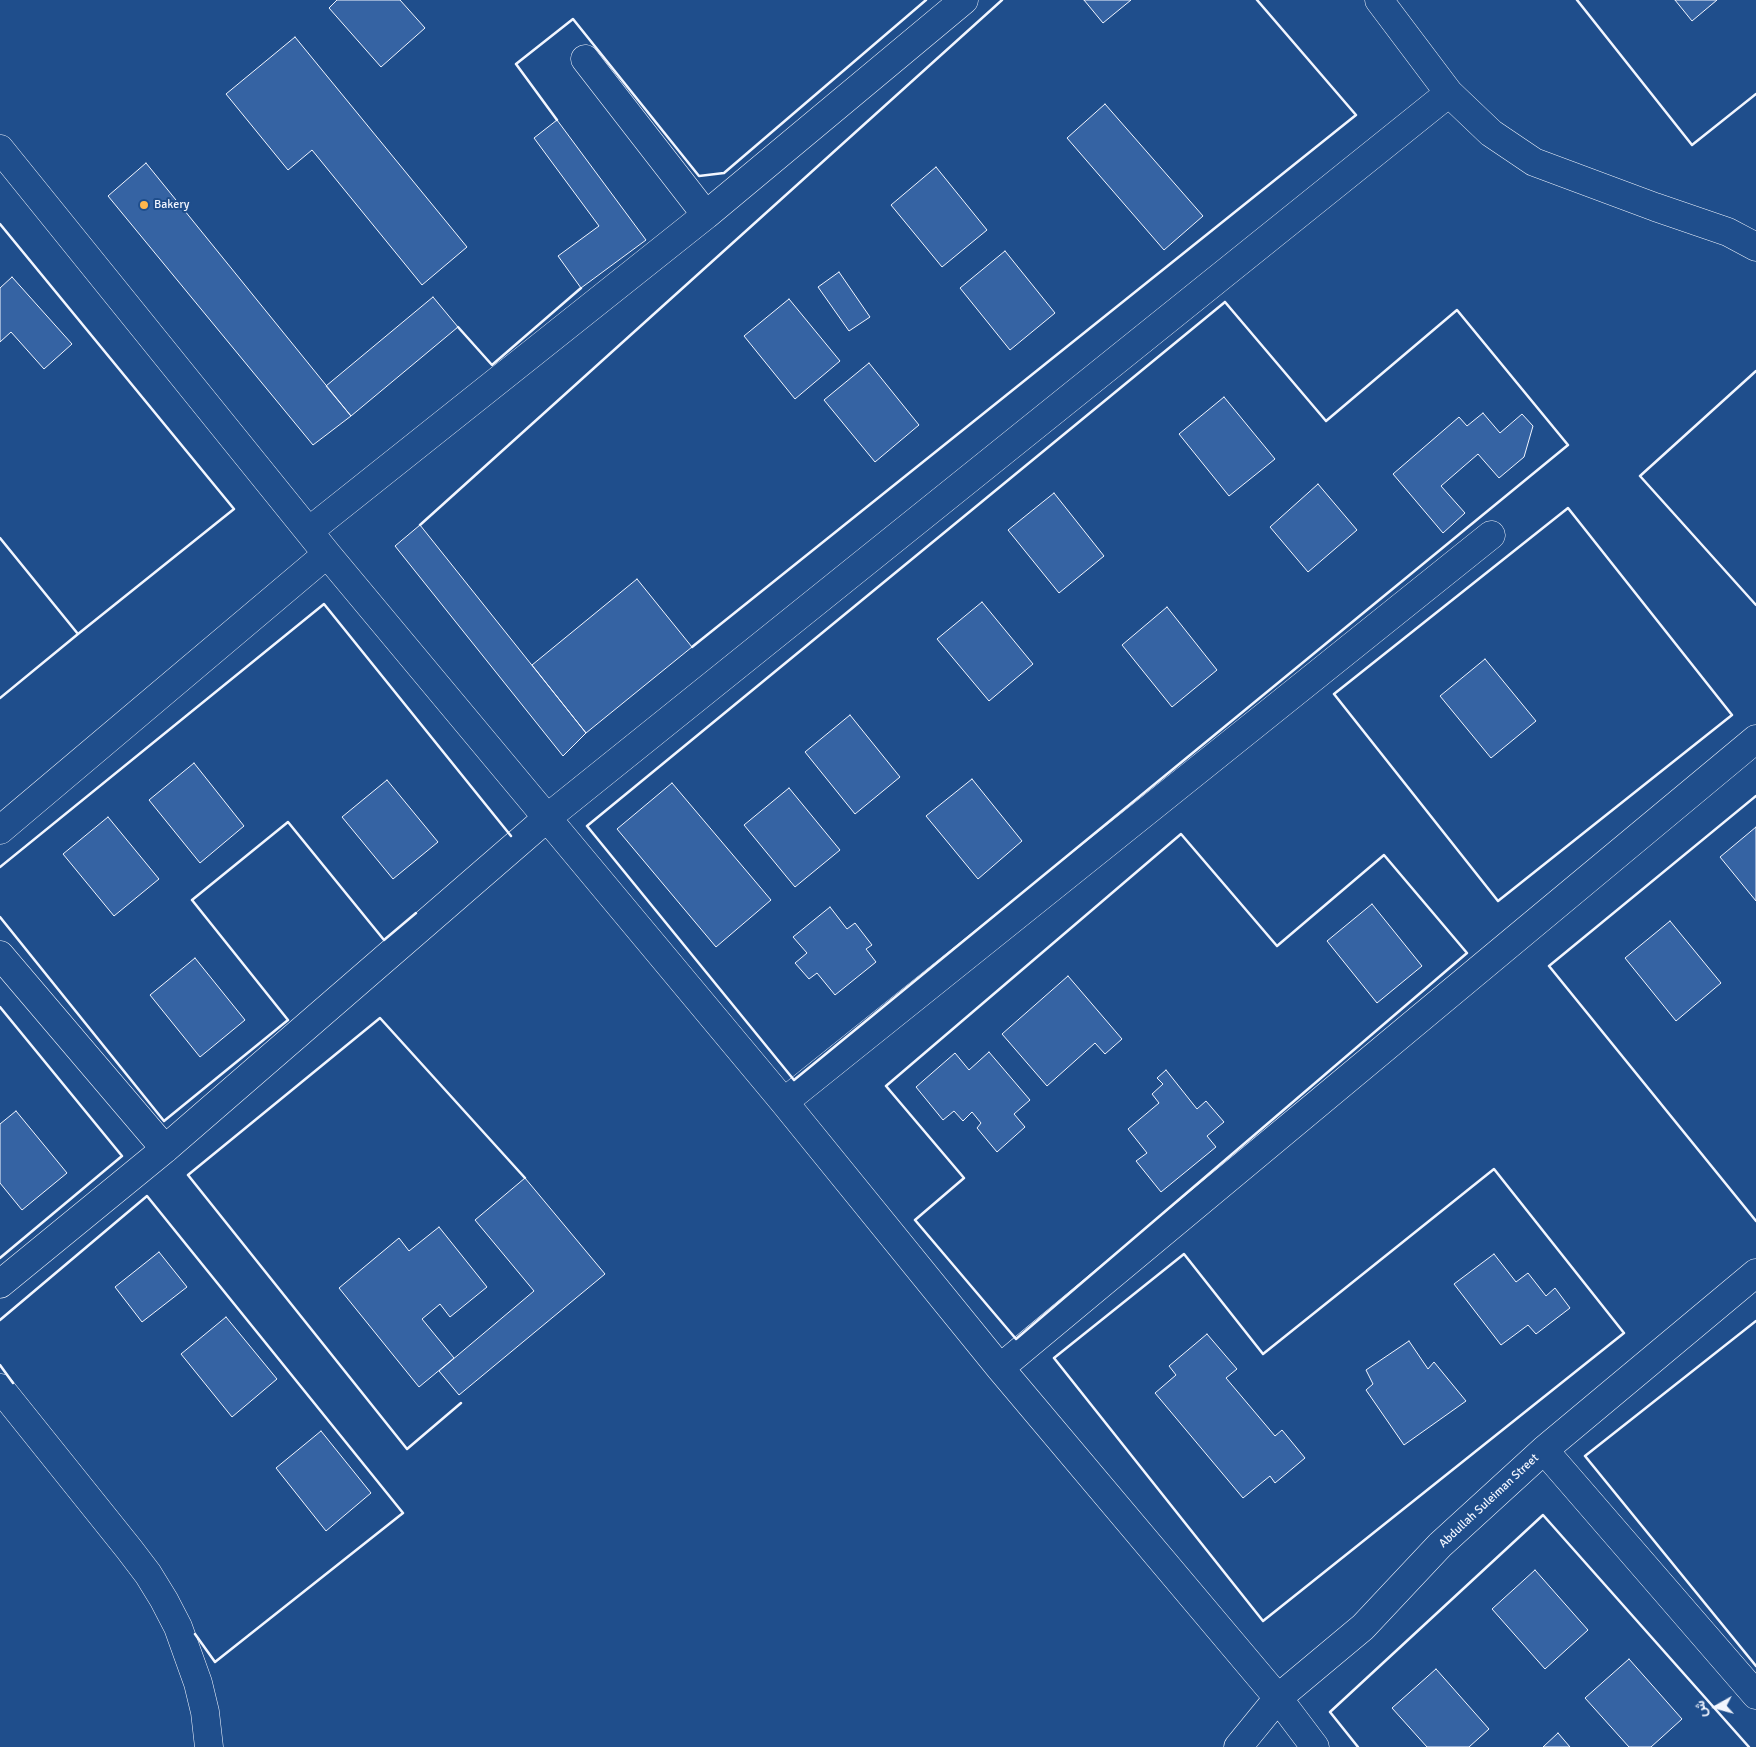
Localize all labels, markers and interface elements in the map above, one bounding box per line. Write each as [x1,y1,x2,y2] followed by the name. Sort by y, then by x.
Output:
[154,198,189,212] place label: Bakery
[138,199,150,211] marker: Bakery
[1436,1451,1542,1551] street label: Abdullah Suleiman Street
[1691,1682,1741,1732] north arrow
[1691,1700,1710,1718] text: ش

